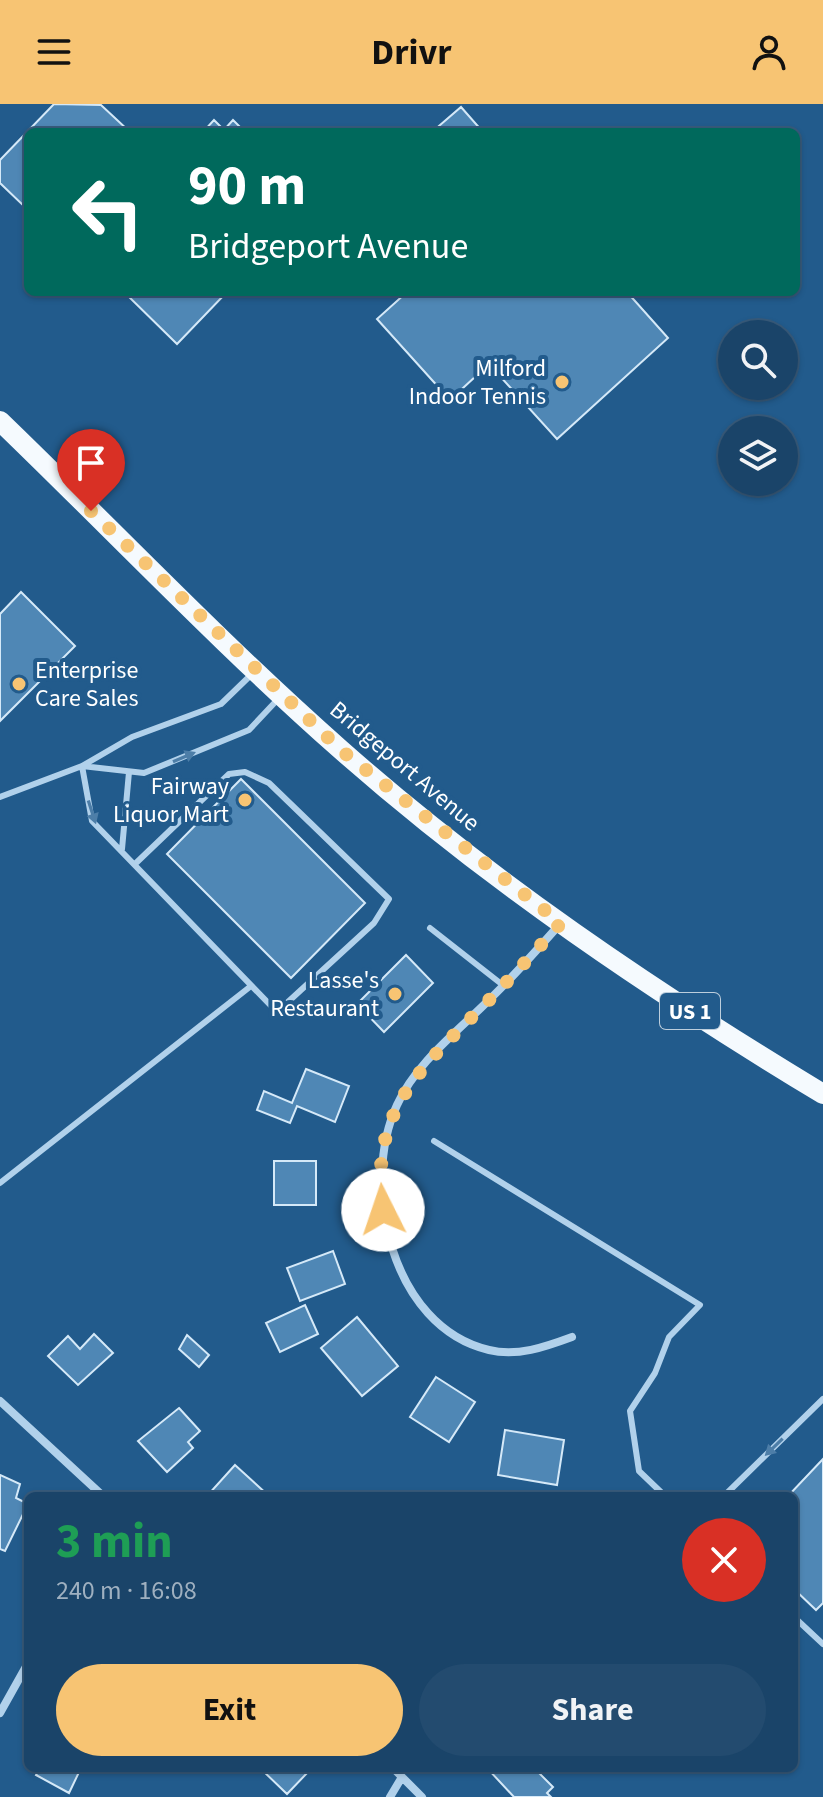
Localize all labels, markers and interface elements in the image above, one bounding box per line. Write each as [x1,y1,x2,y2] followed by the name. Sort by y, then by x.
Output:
[371,27,452,78] text: Drivr
[32,30,76,74] icon: menu
[747,30,791,74] icon: person
[188,147,306,226] text: 90 m
[56,160,160,264] icon: left
[188,221,468,272] text: Bridgeport Avenue
[718,320,798,496] map controls
[718,320,798,400] button: search
[409,351,546,414] place label: Milford Indoor Tennis
[553,373,571,391] marker: Milford Indoor Tennis
[718,416,798,496] button: layers
[57,429,125,511] pin
[69,441,113,485] icon: arrive
[35,653,139,716] place label: Enterprise Care Sales
[10,675,28,693] marker: Enterprise Care Sales
[322,693,488,840] street label: Bridgeport Avenue
[172,750,196,763] one-way arrow
[113,769,229,832] place label: Fairway Liquor Mart
[236,791,254,809] marker: Fairway Liquor Mart
[87,800,99,824] one-way arrow
[270,963,379,1026] place label: Lasse's Restaurant
[386,985,404,1003] marker: Lasse's Restaurant
[660,993,720,1029] road number: US 1
[341,1168,425,1252] position arrow
[765,1438,784,1456] one-way arrow
[56,1508,173,1576] text: 3 min
[682,1518,766,1602] button: close
[56,1572,197,1609] text: 240 m · 16:08
[56,1664,403,1756] button: Exit
[419,1664,766,1756] button: Share

